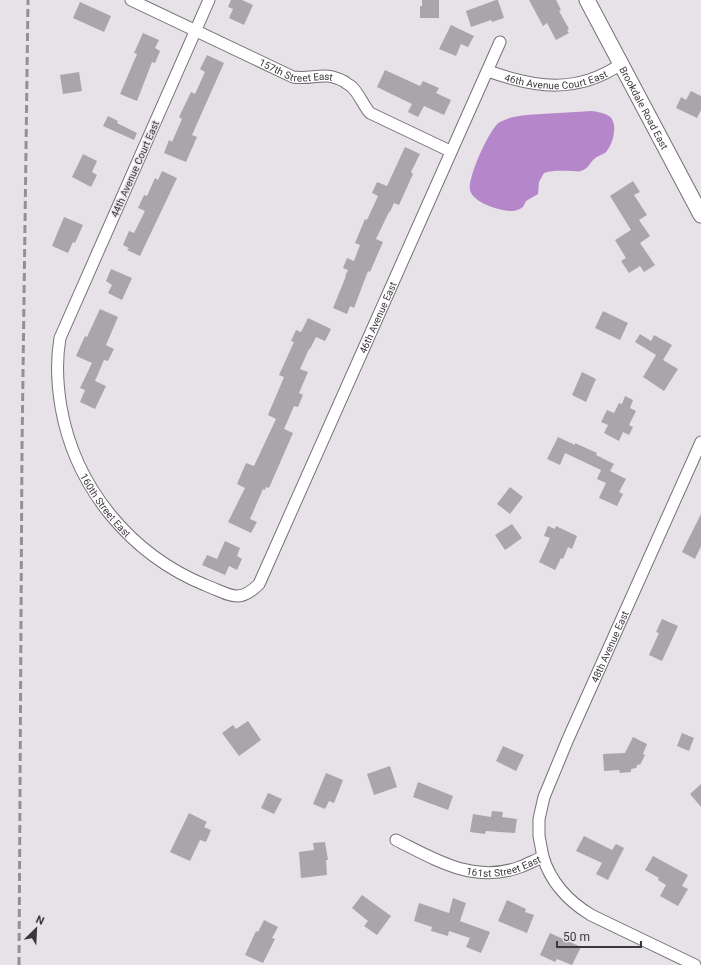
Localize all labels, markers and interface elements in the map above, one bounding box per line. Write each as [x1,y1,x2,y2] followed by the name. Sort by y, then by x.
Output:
[257,56,334,83] street label: 157th Street East
[618,64,671,151] street label: Brookdale Road East
[503,68,609,91] street label: 46th Avenue Court East
[109,119,161,219] street label: 44th Avenue Court East
[357,280,398,355] street label: 46th Avenue East
[79,471,133,539] street label: 160th Street East
[589,609,630,684] street label: 48th Avenue East
[465,853,542,878] street label: 161st Street East
[16,909,56,949] north arrow
[34,913,46,928] text: N
[557,923,641,949] scale bar
[563,930,590,944] text: 50 m

